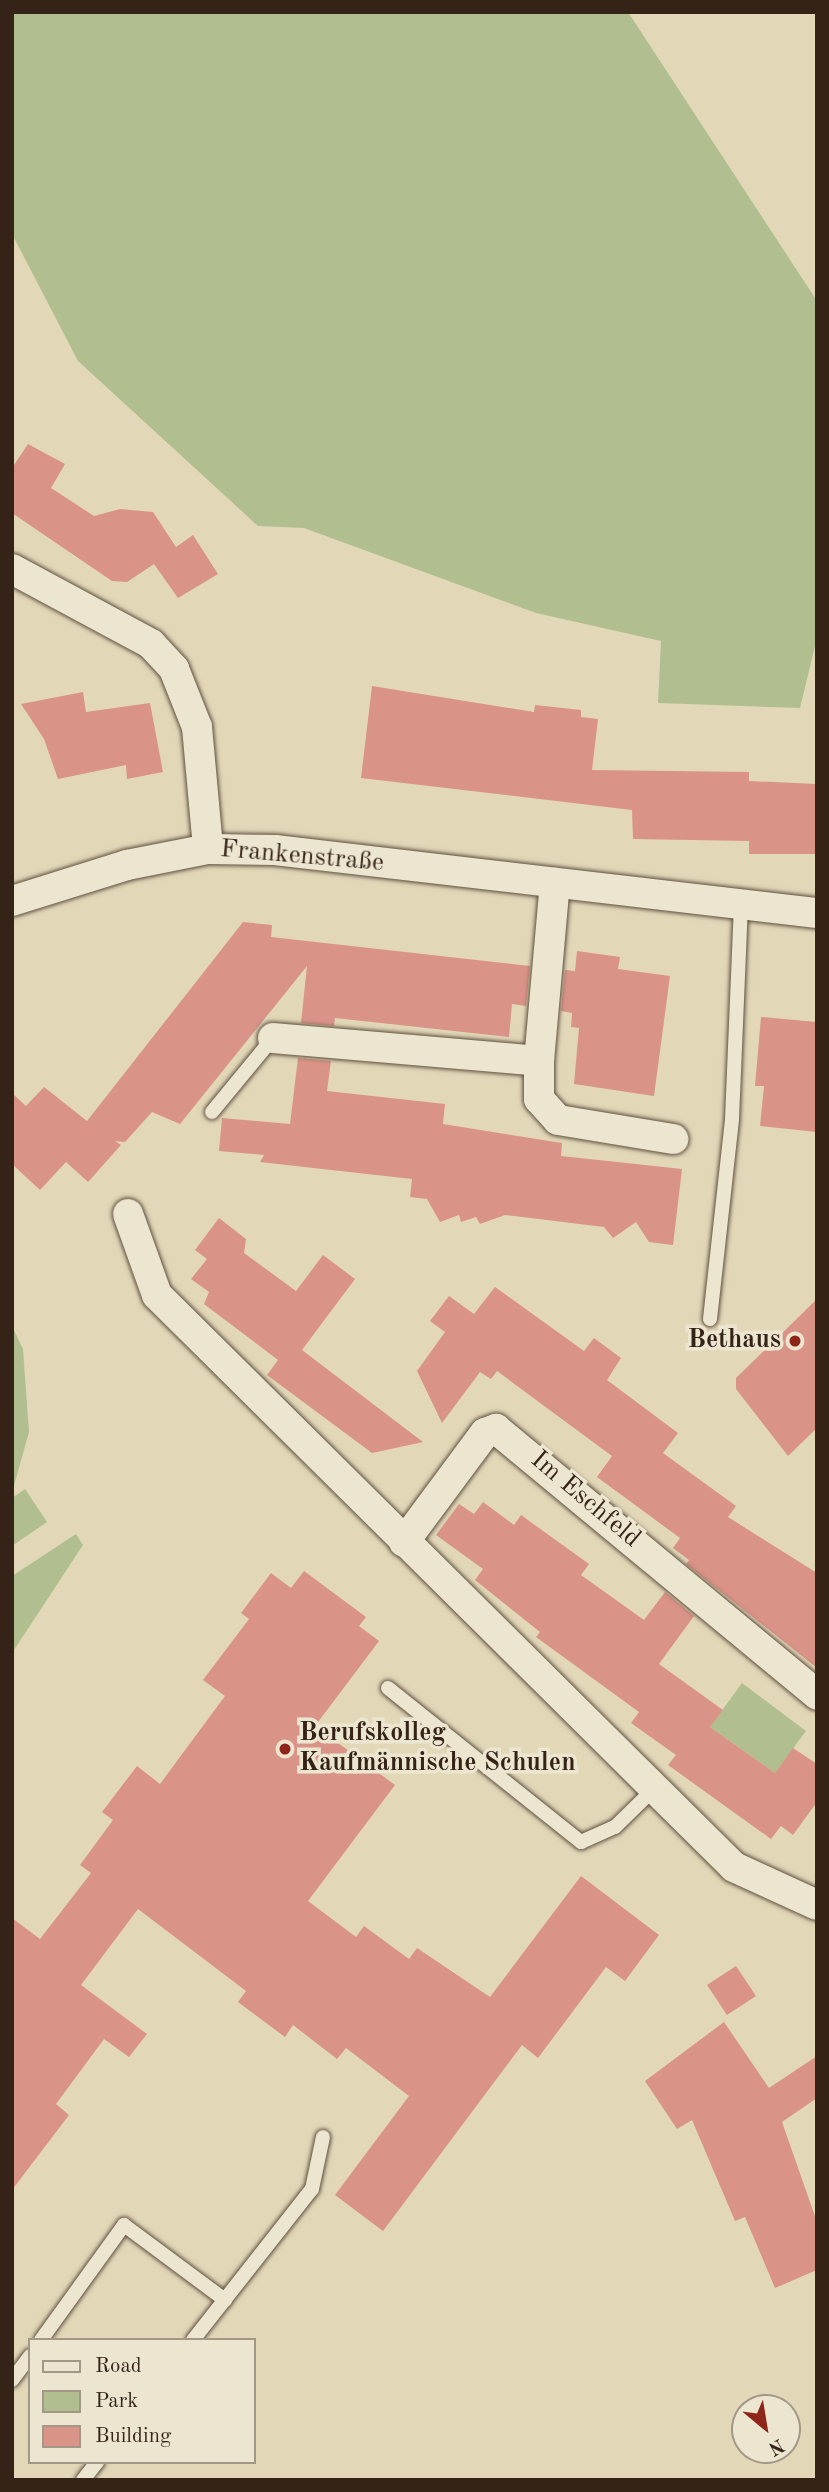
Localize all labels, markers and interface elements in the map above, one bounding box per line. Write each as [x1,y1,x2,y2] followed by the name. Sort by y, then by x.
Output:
[219,834,385,880] street label: Frankenstraße
[688,1325,781,1357] place label: Bethaus
[787,1333,803,1349] marker: Bethaus
[524,1445,646,1555] street label: Im Eschfeld
[299,1718,576,1780] place label: Berufskolleg Kaufmännische Schulen
[277,1741,293,1757] marker: Berufskolleg Kaufmännische Schulen
[28,2338,256,2464] legend
[95,2356,142,2377] text: Road
[95,2391,138,2412] text: Park
[731,2394,801,2464] north arrow
[95,2426,171,2447] text: Building
[765,2434,787,2458] text: N

